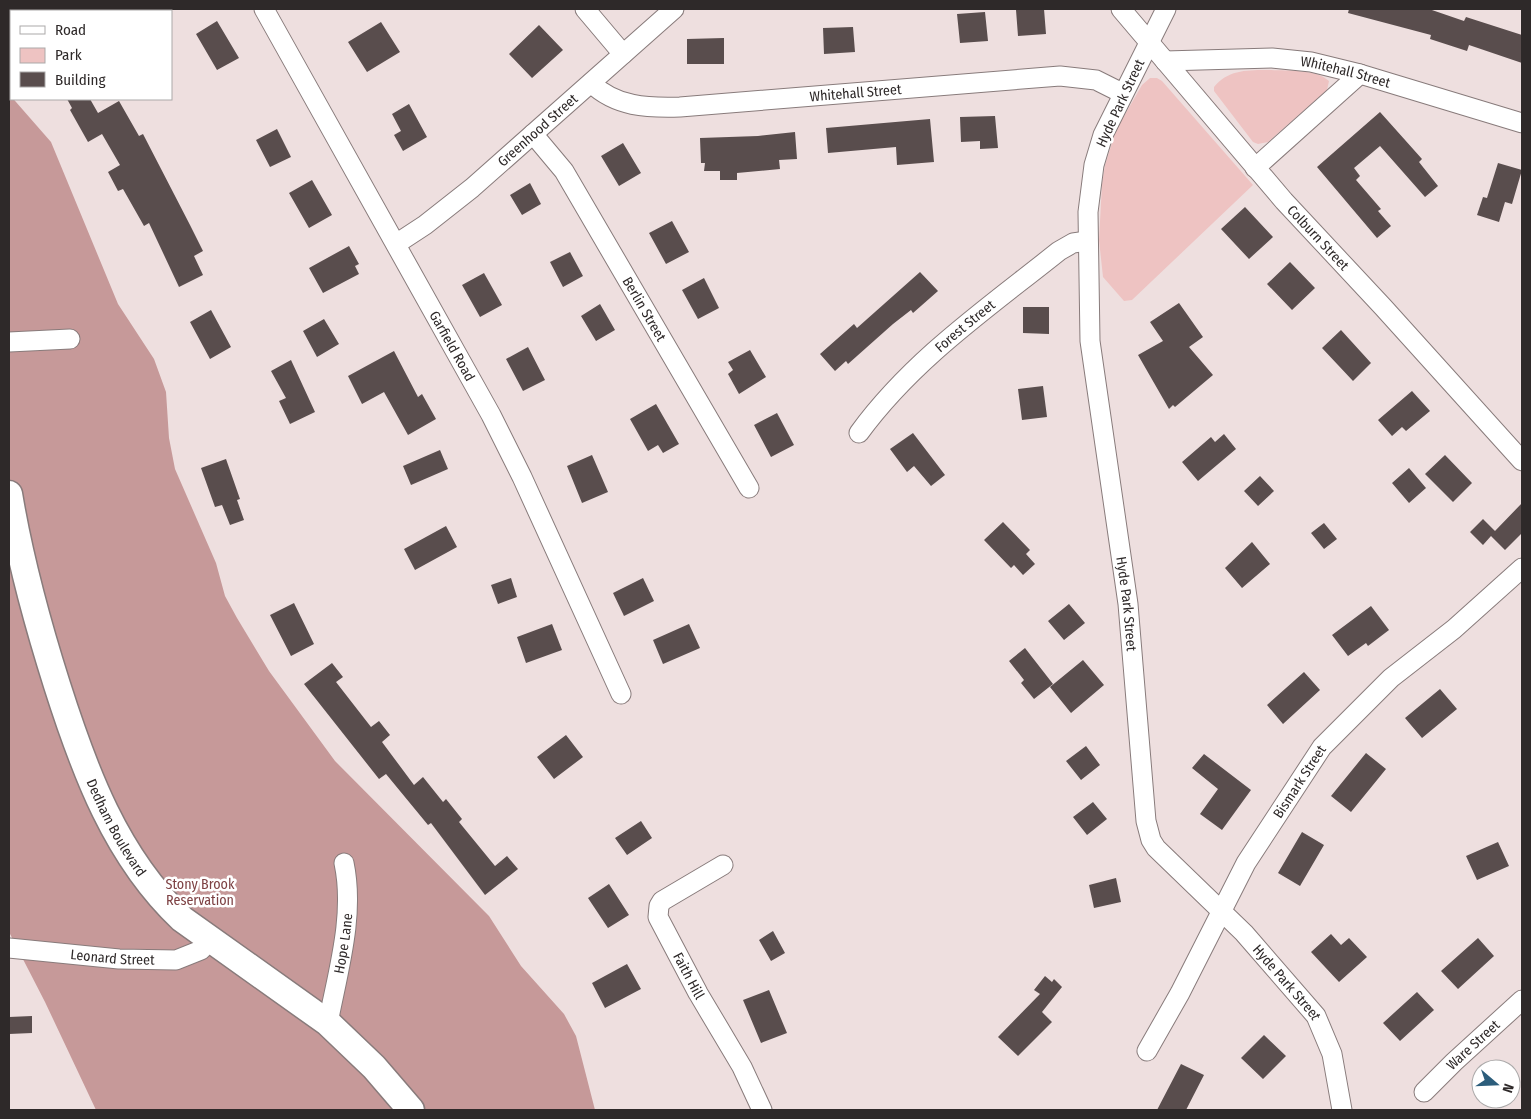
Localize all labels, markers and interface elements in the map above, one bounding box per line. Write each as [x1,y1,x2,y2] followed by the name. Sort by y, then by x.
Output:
[10,10,172,100] legend
[55,21,86,39] text: Road
[55,46,82,64] text: Park
[1300,53,1393,92] street label: Whitehall Street
[1093,56,1148,150] street label: Hyde Park Street
[55,71,106,89] text: Building
[809,81,902,105] street label: Whitehall Street
[494,90,582,170] street label: Greenhood Street
[1283,202,1353,274] street label: Colburn Street
[619,274,670,345] street label: Berlin Street
[932,296,999,356] street label: Forest Street
[426,308,478,384] street label: Garfield Road
[1112,555,1140,652] street label: Hyde Park Street
[1270,742,1330,822] street label: Bismark Street
[83,776,150,880] street label: Dedham Boulevard
[166,876,235,909] park label: Stony Brook Reservation
[330,913,356,975] street label: Hope Lane
[1249,941,1325,1023] street label: Hyde Park Street
[70,946,155,969] street label: Leonard Street
[669,950,708,1003] street label: Faith Hill
[1443,1016,1504,1074] street label: Ware Street
[1471,1059,1521,1109] north arrow
[1498,1081,1517,1095] text: N

